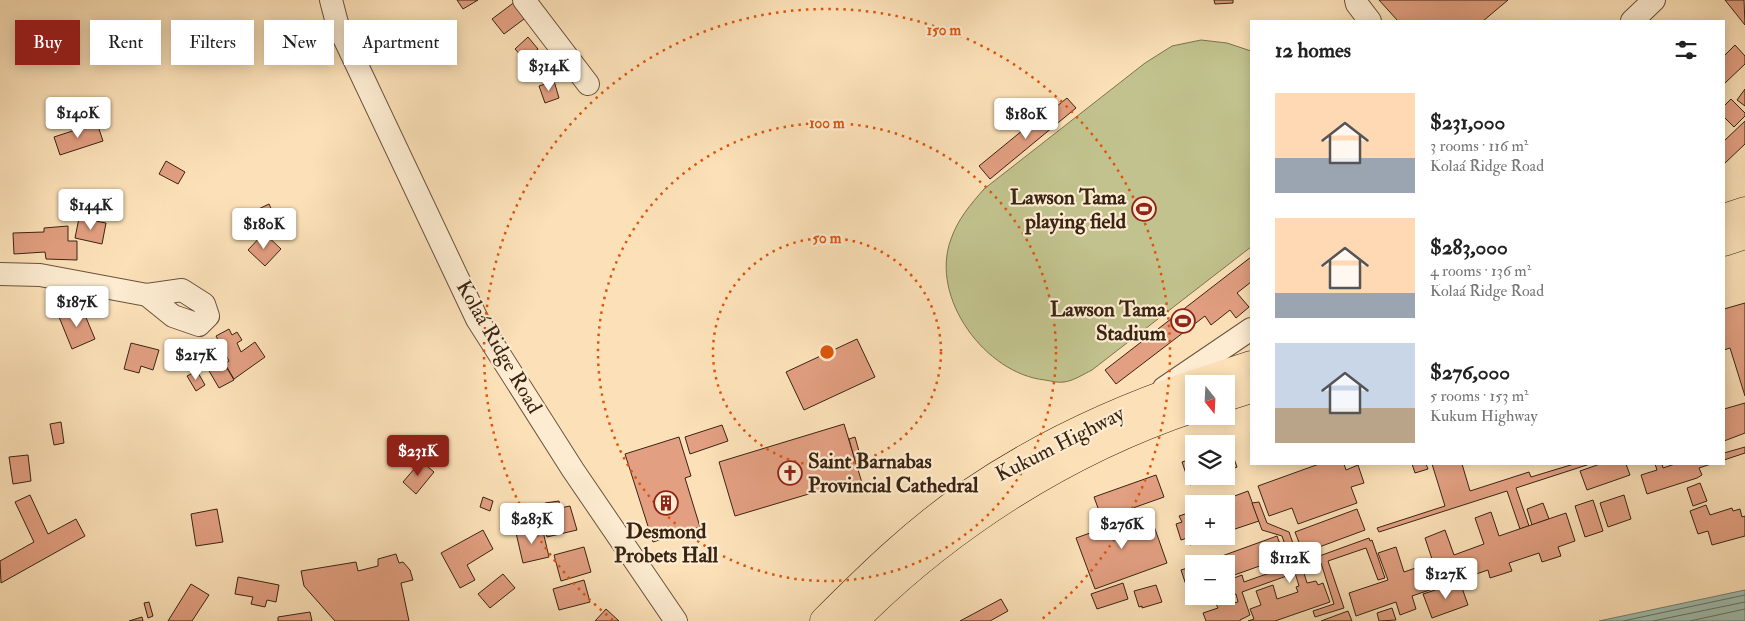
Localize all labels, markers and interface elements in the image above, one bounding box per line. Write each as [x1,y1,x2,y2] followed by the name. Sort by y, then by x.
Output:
[15,20,80,65] chip: Buy
[90,20,161,65] chip: Rent
[171,20,254,65] chip: Filters
[264,20,334,65] chip: New
[344,20,457,65] chip: Apartment
[927,21,961,40] text: 150 m
[1672,36,1700,64] icon: filters
[1275,37,1351,64] text: 12 homes
[514,49,584,92] pin: $314K
[529,56,569,76] text: $314K
[43,96,113,139] pin: $140K
[991,98,1061,140] pin: $180K
[57,103,99,123] text: $140K
[1005,104,1047,124] text: $180K
[1430,109,1505,136] text: $231,000
[1315,113,1375,173] icon: home
[809,114,845,133] text: 100 m
[1430,136,1528,156] text: 3 rooms · 116 m²
[1430,156,1544,176] text: Kolaá Ridge Road
[1010,184,1127,235] place label: Lawson Tama playing field
[56,188,126,231] pin: $144K
[69,195,113,215] text: $144K
[1131,196,1157,222] sports icon: Lawson Tama playing field
[229,208,299,250] pin: $180K
[243,214,285,234] text: $180K
[813,229,842,248] text: 50 m
[1430,234,1508,261] text: $283,000
[1315,238,1375,298] icon: home
[1430,261,1531,281] text: 4 rooms · 136 m²
[450,275,548,419] street label: Kolaá Ridge Road
[1430,281,1544,301] text: Kolaá Ridge Road
[42,286,112,328] pin: $187K
[57,292,97,312] text: $187K
[1050,296,1167,347] place label: Lawson Tama Stadium
[1170,308,1196,334] sports icon: Lawson Tama Stadium
[161,338,231,381] pin: $217K
[818,343,836,361] centre of rings
[175,345,217,365] text: $217K
[1430,359,1510,386] text: $276,000
[1315,363,1375,423] icon: home
[1185,375,1235,425] north arrow
[1185,375,1235,605] map controls
[1430,386,1529,406] text: 5 rooms · 153 m²
[991,400,1130,488] street label: Kukum Highway
[1430,406,1538,426] text: Kukum Highway
[383,434,453,477] pin: $231K
[1185,435,1235,485] button: layers
[398,441,438,461] text: $231K
[808,448,979,499] place label: Saint Barnabas Provincial Cathedral
[777,460,803,486] church icon: Saint Barnabas Provincial Cathedral
[653,490,679,516] building icon: Desmond Probets Hall
[1185,495,1235,545] button: +
[497,502,567,545] pin: $283K
[1087,508,1157,550] pin: $276K
[511,509,553,529] text: $283K
[1100,514,1144,534] text: $276K
[614,518,719,569] place label: Desmond Probets Hall
[1255,542,1325,584] pin: $112K
[1270,548,1310,568] text: $112K
[1185,555,1235,605] button: −
[1411,558,1481,600] pin: $127K
[1425,564,1467,584] text: $127K

